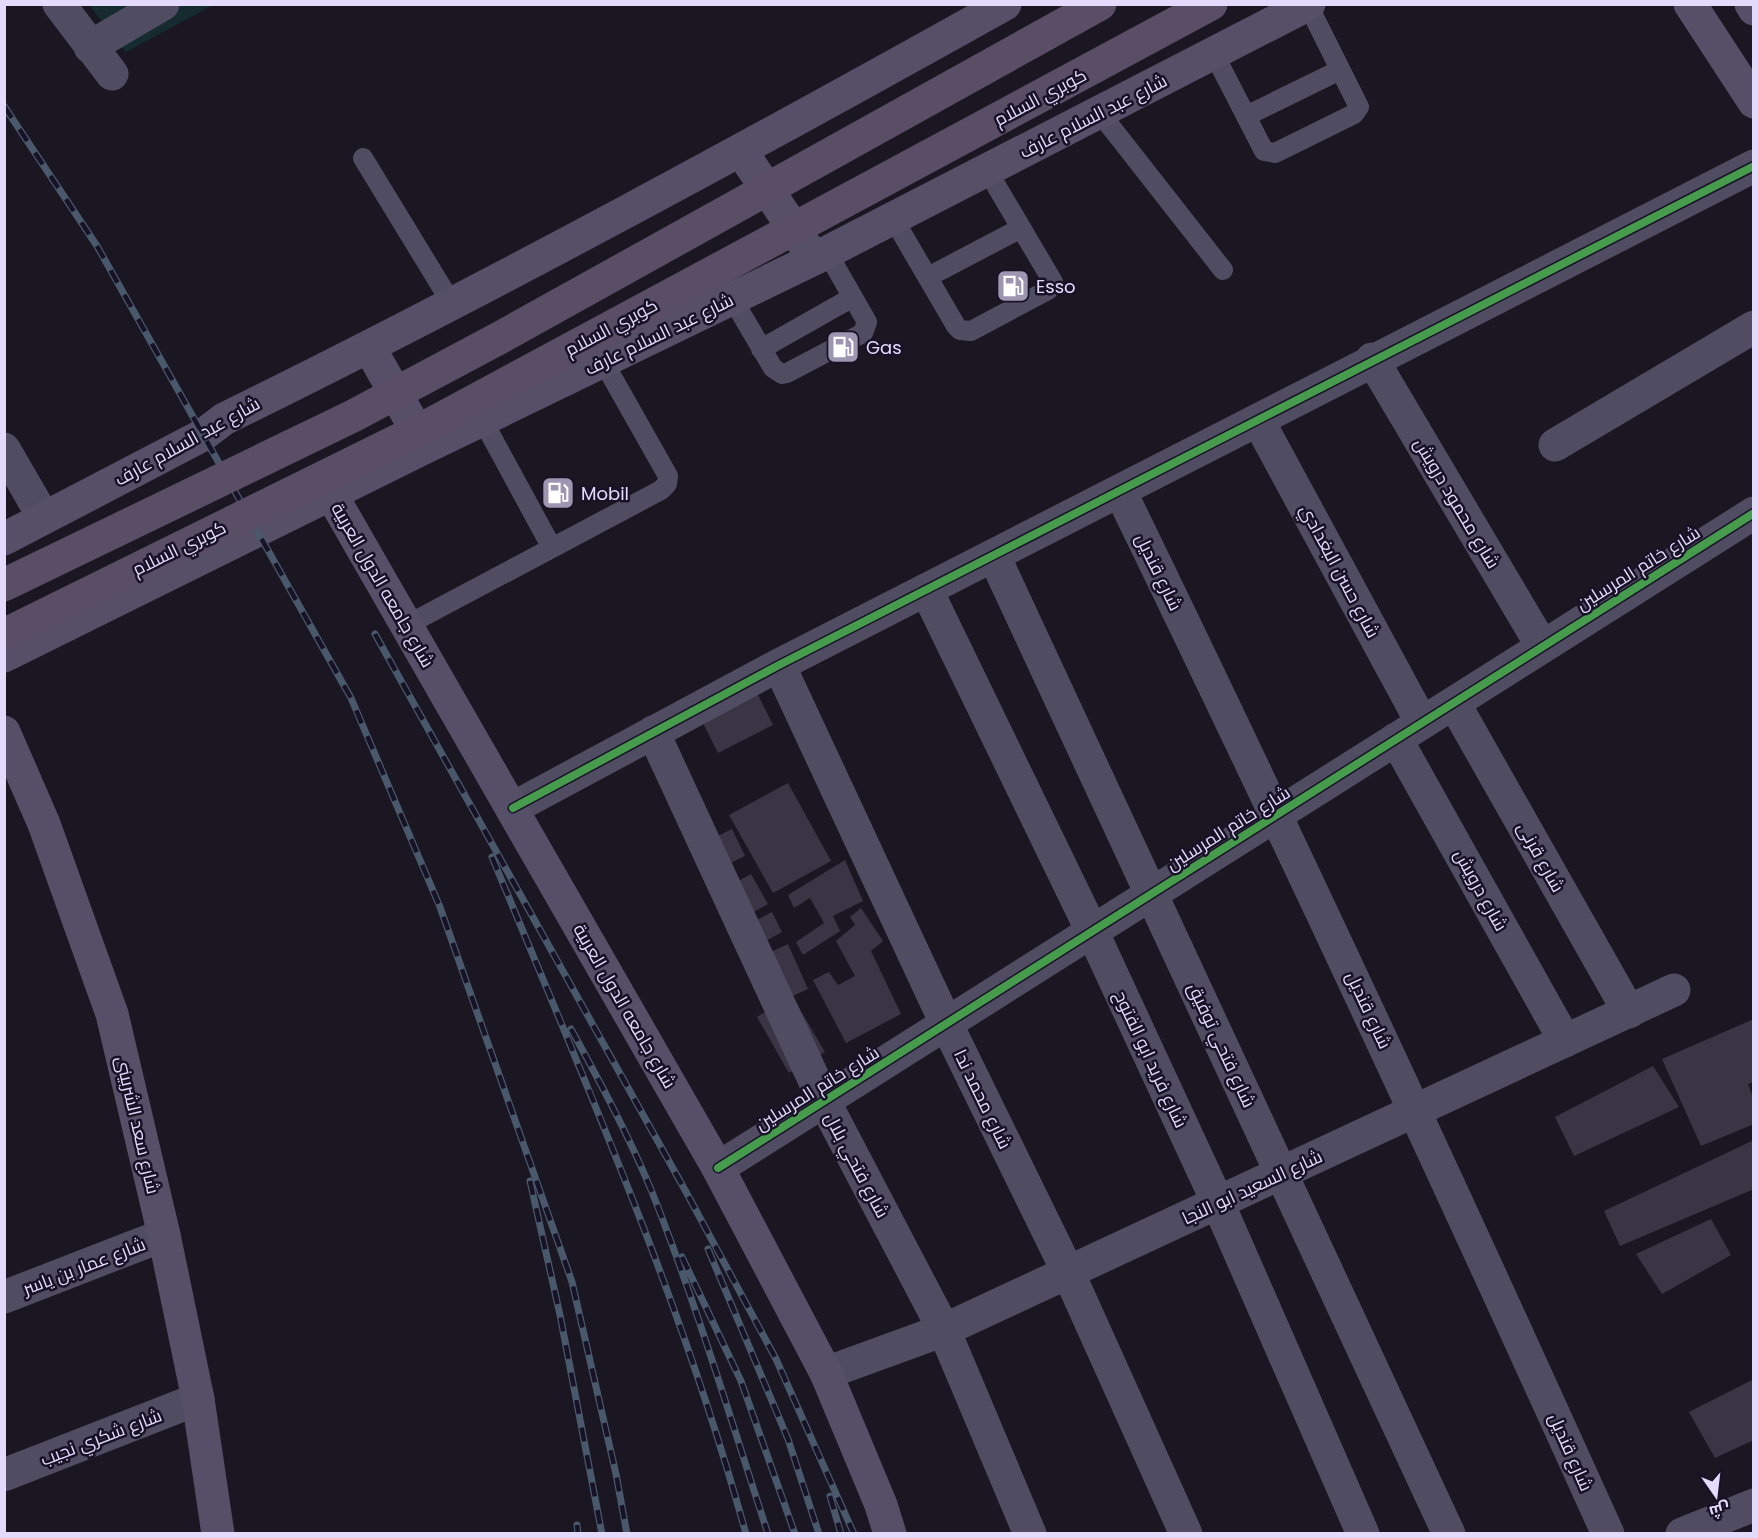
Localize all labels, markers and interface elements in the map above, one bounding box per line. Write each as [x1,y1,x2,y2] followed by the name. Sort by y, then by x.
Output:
[989,62,1092,134] street label: كوبري السلام
[1015,68,1171,164] street label: شارع عبد السلام عارف
[995,268,1031,304] fuel station icon: Esso
[1036,274,1076,299] place label: Esso
[580,287,738,381] street label: شارع عبد السلام عارف
[560,292,663,364] street label: كوبري السلام
[825,329,861,365] fuel station icon: Gas
[866,335,902,360] place label: Gas
[110,391,264,491] street label: شارع عبد السلام عارف
[1408,433,1506,573] street label: شارع محمود درويش
[540,475,576,511] fuel station icon: Mobil
[581,481,629,506] place label: Mobil
[326,498,440,672] street label: شارع جامعه الدول العربية
[1292,500,1386,643] street label: شارع حسن البغدادي
[128,515,231,583] street label: كوبري السلام
[1571,520,1705,616] street label: شارع خاتم المرسلين
[1130,529,1188,615] street label: شارع قنديل
[1161,780,1295,876] street label: شارع خاتم المرسلين
[1511,817,1571,897] street label: شارع قرنى
[1448,845,1514,935] street label: شارع درويش
[568,919,682,1093] street label: شارع جامعه الدول العربية
[1340,967,1398,1053] street label: شارع قنديل
[1180,979,1262,1112] street label: شارع فتحي توفيق
[1108,986,1194,1132] street label: شارع فريد ابو الفتوح
[750,1040,884,1136] street label: شارع خاتم المرسلين
[948,1045,1018,1153] street label: شارع محمد ندا
[110,1054,166,1196] street label: شارع سعد الشربينى
[817,1108,895,1223] street label: شارع فتحي بلال
[1178,1144,1326,1230] street label: شارع السعيد ابو النجا
[18,1231,149,1301] street label: شارع عمار بن ياسر
[37,1402,166,1474] street label: شارع شكري نجيب
[1543,1409,1599,1495] street label: شارع قنديل
[1686,1466,1746,1526] north arrow
[1707,1496,1732,1524] text: ش

